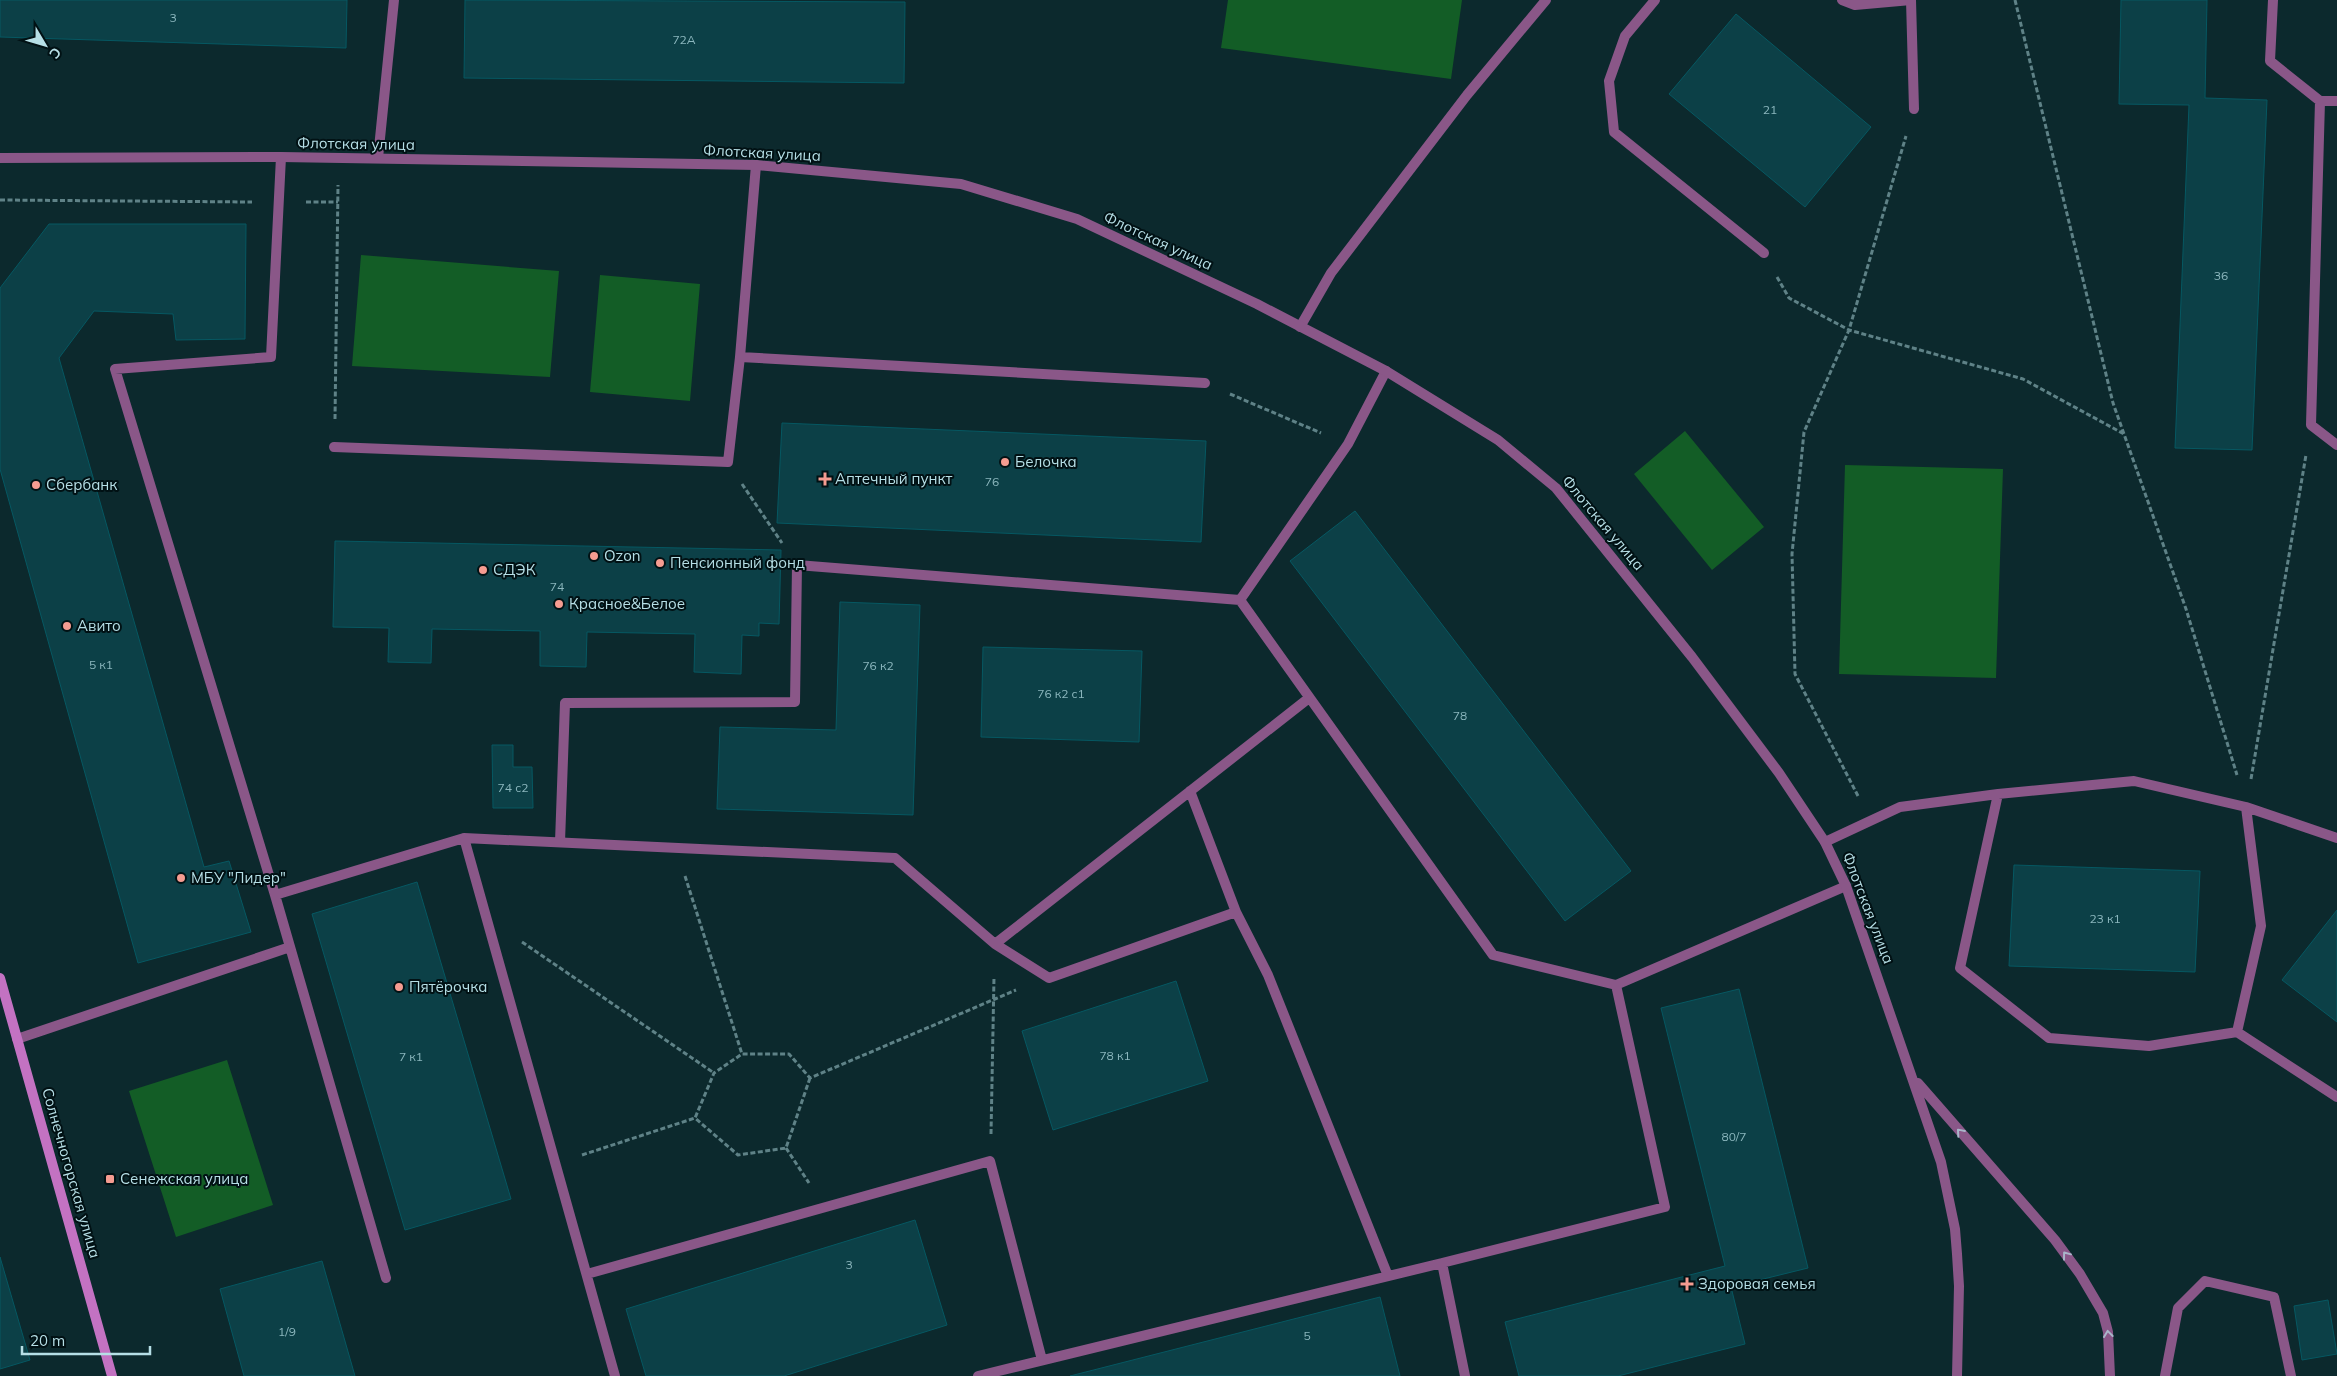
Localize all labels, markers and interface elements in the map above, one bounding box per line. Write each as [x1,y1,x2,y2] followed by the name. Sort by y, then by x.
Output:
[169,10,177,25] house number: 3
[20,20,70,70] north arrow
[672,32,696,47] house number: 72А
[45,44,65,62] text: С
[1763,102,1777,117] house number: 21
[297,133,415,154] street label: Флотская улица
[703,140,821,165] street label: Флотская улица
[1101,207,1216,274] street label: Флотская улица
[2214,268,2228,283] house number: 36
[1015,452,1077,471] place label: Белочка
[999,456,1011,468] marker: Белочка
[835,469,953,488] place label: Аптечный пункт
[1558,471,1649,574] street label: Флотская улица
[819,473,831,485] marker: Аптечный пункт
[985,474,999,489] house number: 76
[46,475,118,494] place label: Сбербанк
[30,479,42,491] marker: Сбербанк
[604,546,641,565] place label: Ozon
[588,550,600,562] marker: Ozon
[670,553,805,572] place label: Пенсионный фонд
[654,557,666,569] marker: Пенсионный фонд
[493,560,536,579] place label: СДЭК
[477,564,489,576] marker: СДЭК
[550,579,564,594] house number: 74
[569,594,685,613] place label: Красное&Белое
[553,598,565,610] marker: Красное&Белое
[77,616,121,635] place label: Авито
[61,620,73,632] marker: Авито
[89,657,113,672] house number: 5 к1
[862,658,894,673] house number: 76 к2
[1037,686,1085,701] house number: 76 к2 с1
[1453,708,1467,723] house number: 78
[498,780,528,795] house number: 74 с2
[1838,849,1898,966] street label: Флотская улица
[191,868,286,887] place label: МБУ "Лидер"
[175,872,187,884] marker: МБУ "Лидер"
[2089,911,2121,926] house number: 23 к1
[409,977,487,996] place label: Пятёрочка
[393,981,405,993] marker: Пятёрочка
[1099,1048,1131,1063] house number: 78 к1
[399,1049,423,1064] house number: 7 к1
[38,1086,105,1260] street label: Солнечногорская улица
[1721,1129,1747,1144] house number: 80/7
[1956,1129,1965,1138] one-way arrow
[120,1169,248,1188] place label: Сенежская улица
[104,1173,116,1185] marker: Сенежская улица
[2063,1251,2072,1261] one-way arrow
[845,1257,853,1272] house number: 3
[1698,1274,1816,1293] place label: Здоровая семья
[1680,1277,1694,1291] marker: Здоровая семья
[22,1324,150,1356] scale bar
[278,1324,296,1339] house number: 1/9
[1303,1328,1311,1343] house number: 5
[2103,1330,2114,1338] one-way arrow
[30,1331,65,1350] text: 20 m

